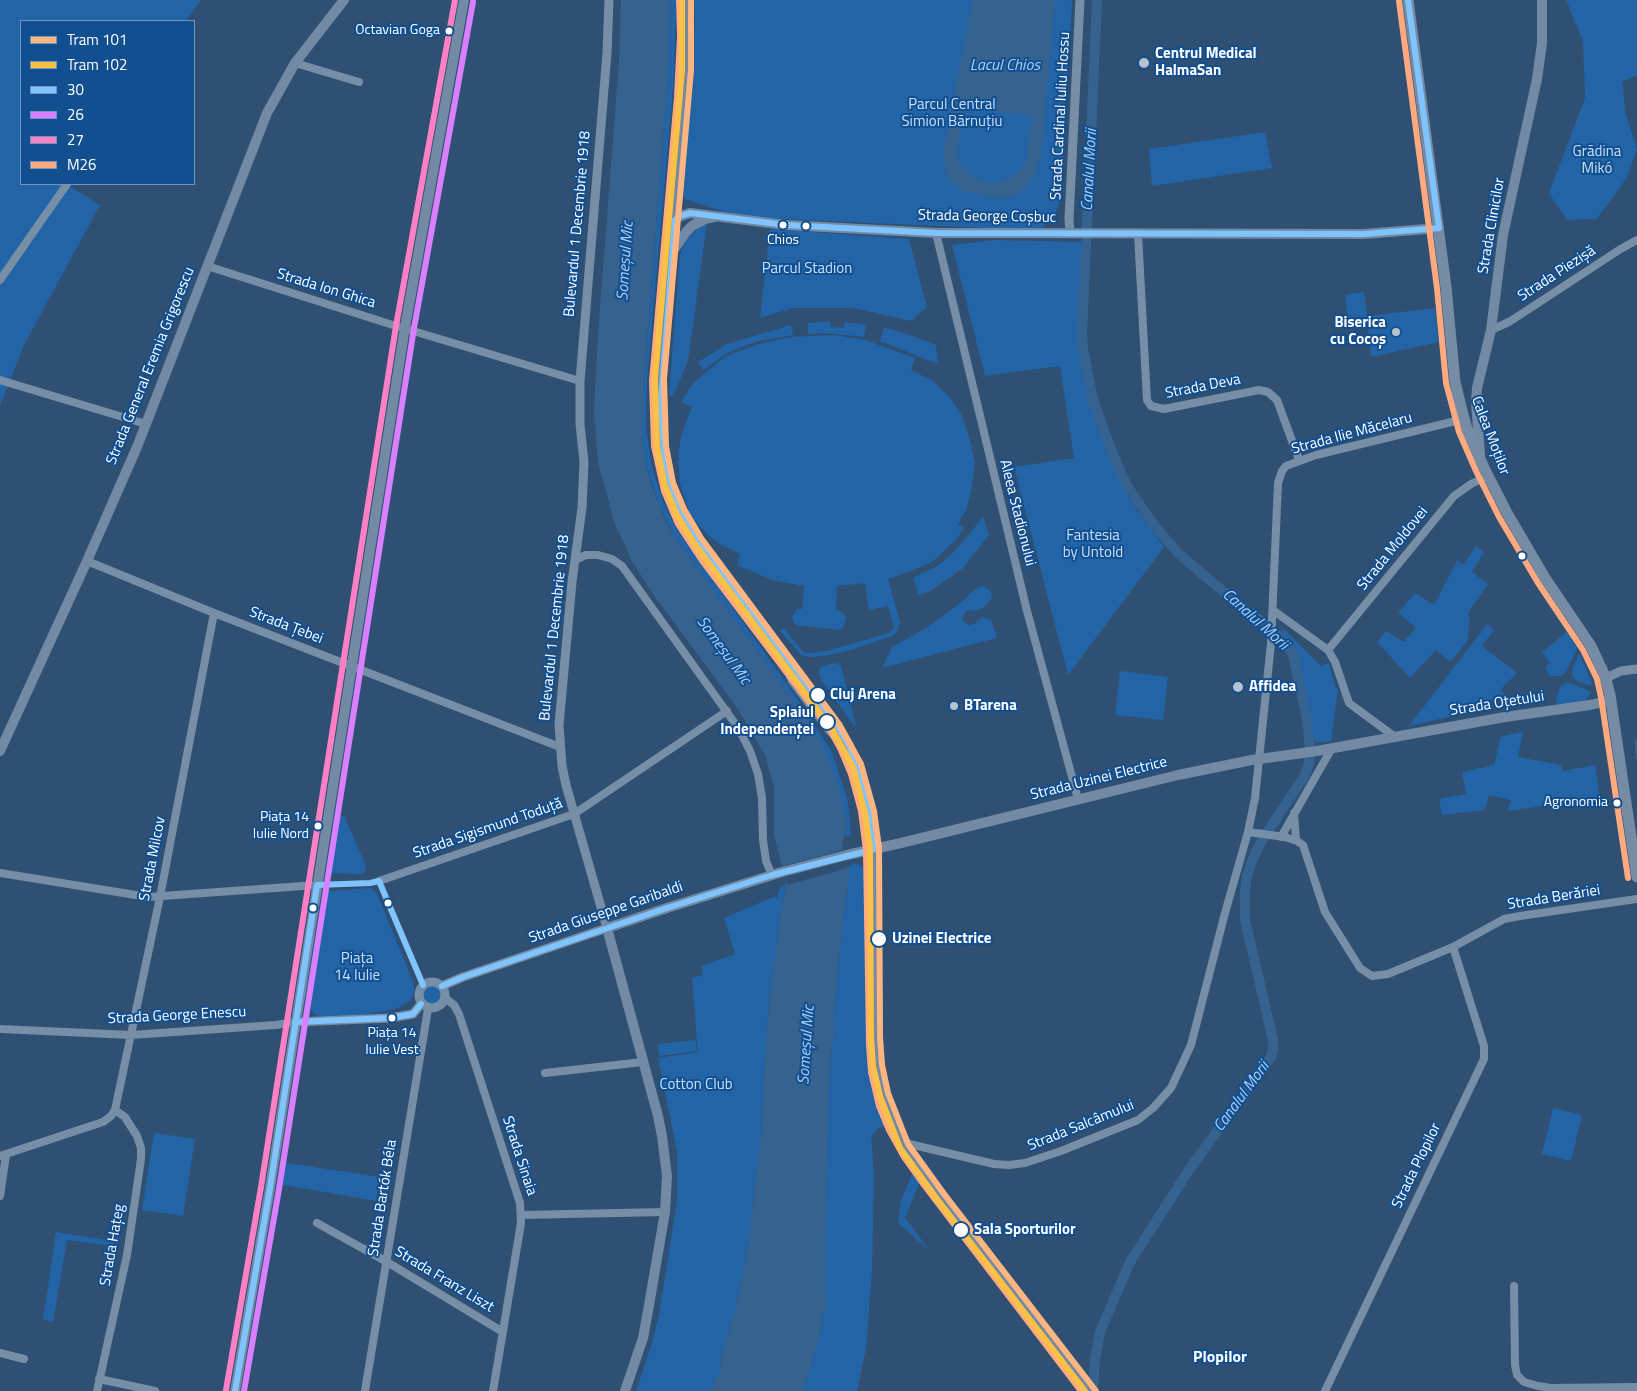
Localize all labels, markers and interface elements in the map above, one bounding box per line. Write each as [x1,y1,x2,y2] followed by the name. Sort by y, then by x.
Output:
[20,20,195,185] legend
[355,23,440,39] place label: Octavian Goga
[444,26,454,36] marker: Octavian Goga
[67,28,127,51] text: Tram 101
[1048,31,1074,201] street label: Strada Cardinal Iuliu Hossu
[1155,45,1257,80] place label: Centrul Medical HalmaSan
[67,53,127,76] text: Tram 102
[970,56,1040,76] water label: Lacul Chios
[1137,56,1151,70] marker: Centrul Medical HalmaSan
[67,78,84,101] text: 30
[901,96,1003,131] park label: Parcul Central Simion Bărnuțiu
[67,103,84,126] text: 26
[67,128,84,151] text: 27
[1078,128,1102,212] water label: Canalul Morii
[561,130,595,318] street label: Bulevardul 1 Decembrie 1918
[1573,143,1621,178] park label: Grădina Mikó
[67,153,96,176] text: M26
[1475,176,1509,276] street label: Strada Clinicilor
[918,207,1056,227] street label: Strada George Coșbuc
[778,220,788,230] marker: Chios
[614,221,638,301] water label: Someșul Mic
[801,221,811,231] unlabelled marker
[767,233,799,249] place label: Chios
[1515,242,1599,306] street label: Strada Piezișă
[762,260,852,278] park label: Parcul Stadion
[103,265,199,467] street label: Strada General Eremia Grigorescu
[274,265,378,313] street label: Strada Ion Ghica
[1330,314,1386,349] place label: Biserica cu Cocoș
[1390,326,1402,338] marker: Biserica cu Cocoș
[1164,371,1242,403] street label: Strada Deva
[1467,394,1513,478] street label: Calea Moților
[1290,409,1414,459] street label: Strada Ilie Măcelaru
[995,458,1039,568] street label: Aleea Stadionului
[1354,504,1432,594] street label: Strada Moldovei
[1063,527,1123,562] park label: Fantesia by Untold
[536,534,574,722] street label: Bulevardul 1 Decembrie 1918
[1517,551,1527,561] unlabelled marker
[1218,585,1292,655] water label: Canalul Morii
[247,604,325,648] street label: Strada Țebei
[692,613,754,689] water label: Someșul Mic
[1249,678,1296,696] place label: Affidea
[1231,680,1245,694] marker: Affidea
[809,686,827,704] marker: Cluj Arena
[830,686,896,704] place label: Cluj Arena
[1449,688,1545,720] street label: Strada Oțetului
[964,697,1017,715] place label: BTarena
[948,700,960,712] marker: BTarena
[720,704,814,739] place label: Splaiul Independenței
[818,713,836,731] marker: Splaiul Independenței
[1029,753,1169,805] street label: Strada Uzinei Electrice
[411,795,565,863] street label: Strada Sigismund Toduță
[1544,795,1608,811] place label: Agronomia
[1612,798,1622,808] marker: Agronomia
[253,810,309,842] place label: Piața 14 Iulie Nord
[136,815,170,903] street label: Strada Milcov
[313,821,323,831] marker: Piața 14 Iulie Nord
[527,878,685,948] street label: Strada Giuseppe Garibaldi
[1506,882,1602,914] street label: Strada Berăriei
[383,898,393,908] unlabelled marker
[308,903,318,913] unlabelled marker
[870,930,888,948] marker: Uzinei Electrice
[892,930,991,948] place label: Uzinei Electrice
[334,950,380,985] park label: Piața 14 Iulie
[107,1003,247,1029] street label: Strada George Enescu
[795,1005,819,1085] water label: Someșul Mic
[387,1013,397,1023] marker: Piața 14 Iulie Vest
[365,1026,419,1058] place label: Piața 14 Iulie Vest
[1210,1058,1274,1136] water label: Canalul Morii
[659,1076,733,1094] park label: Cotton Club
[1025,1096,1137,1156] street label: Strada Salcâmului
[498,1114,540,1198] street label: Strada Sinaia
[1389,1120,1445,1212] street label: Strada Plopilor
[365,1138,401,1258] street label: Strada Bartók Béla
[97,1203,129,1287] street label: Strada Hațeg
[952,1221,970,1239] marker: Sala Sporturilor
[974,1221,1076,1239] place label: Sala Sporturilor
[391,1243,497,1317] street label: Strada Franz Liszt
[1193,1348,1247,1368] district label: Plopilor

